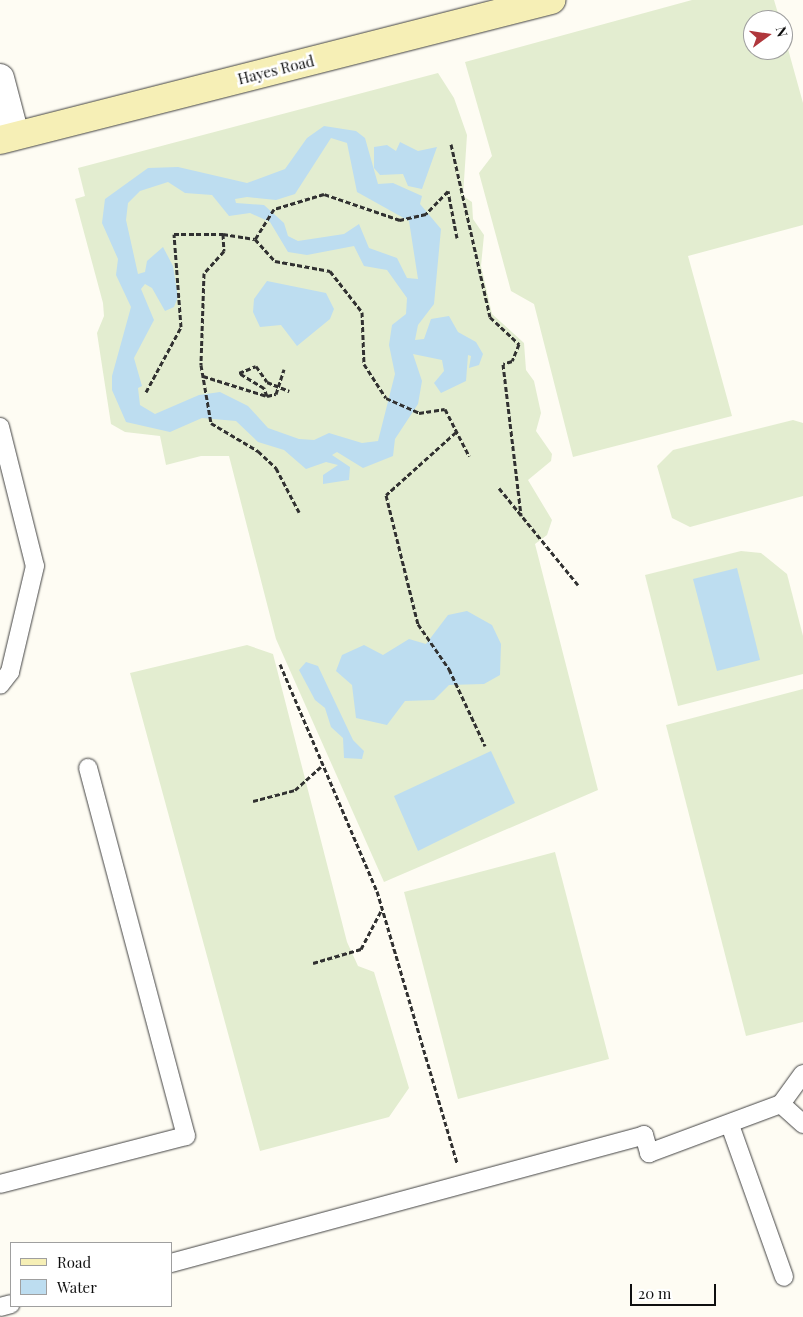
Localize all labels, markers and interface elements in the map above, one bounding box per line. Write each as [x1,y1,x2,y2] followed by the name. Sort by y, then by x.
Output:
[743,10,793,60] north arrow
[772,24,793,39] text: N
[236,52,316,88] street label: Hayes Road
[10,1242,172,1307] legend
[57,1252,91,1272] text: Road
[633,1274,719,1306] scale bar
[57,1277,97,1297] text: Water
[638,1283,671,1303] text: 20 m

